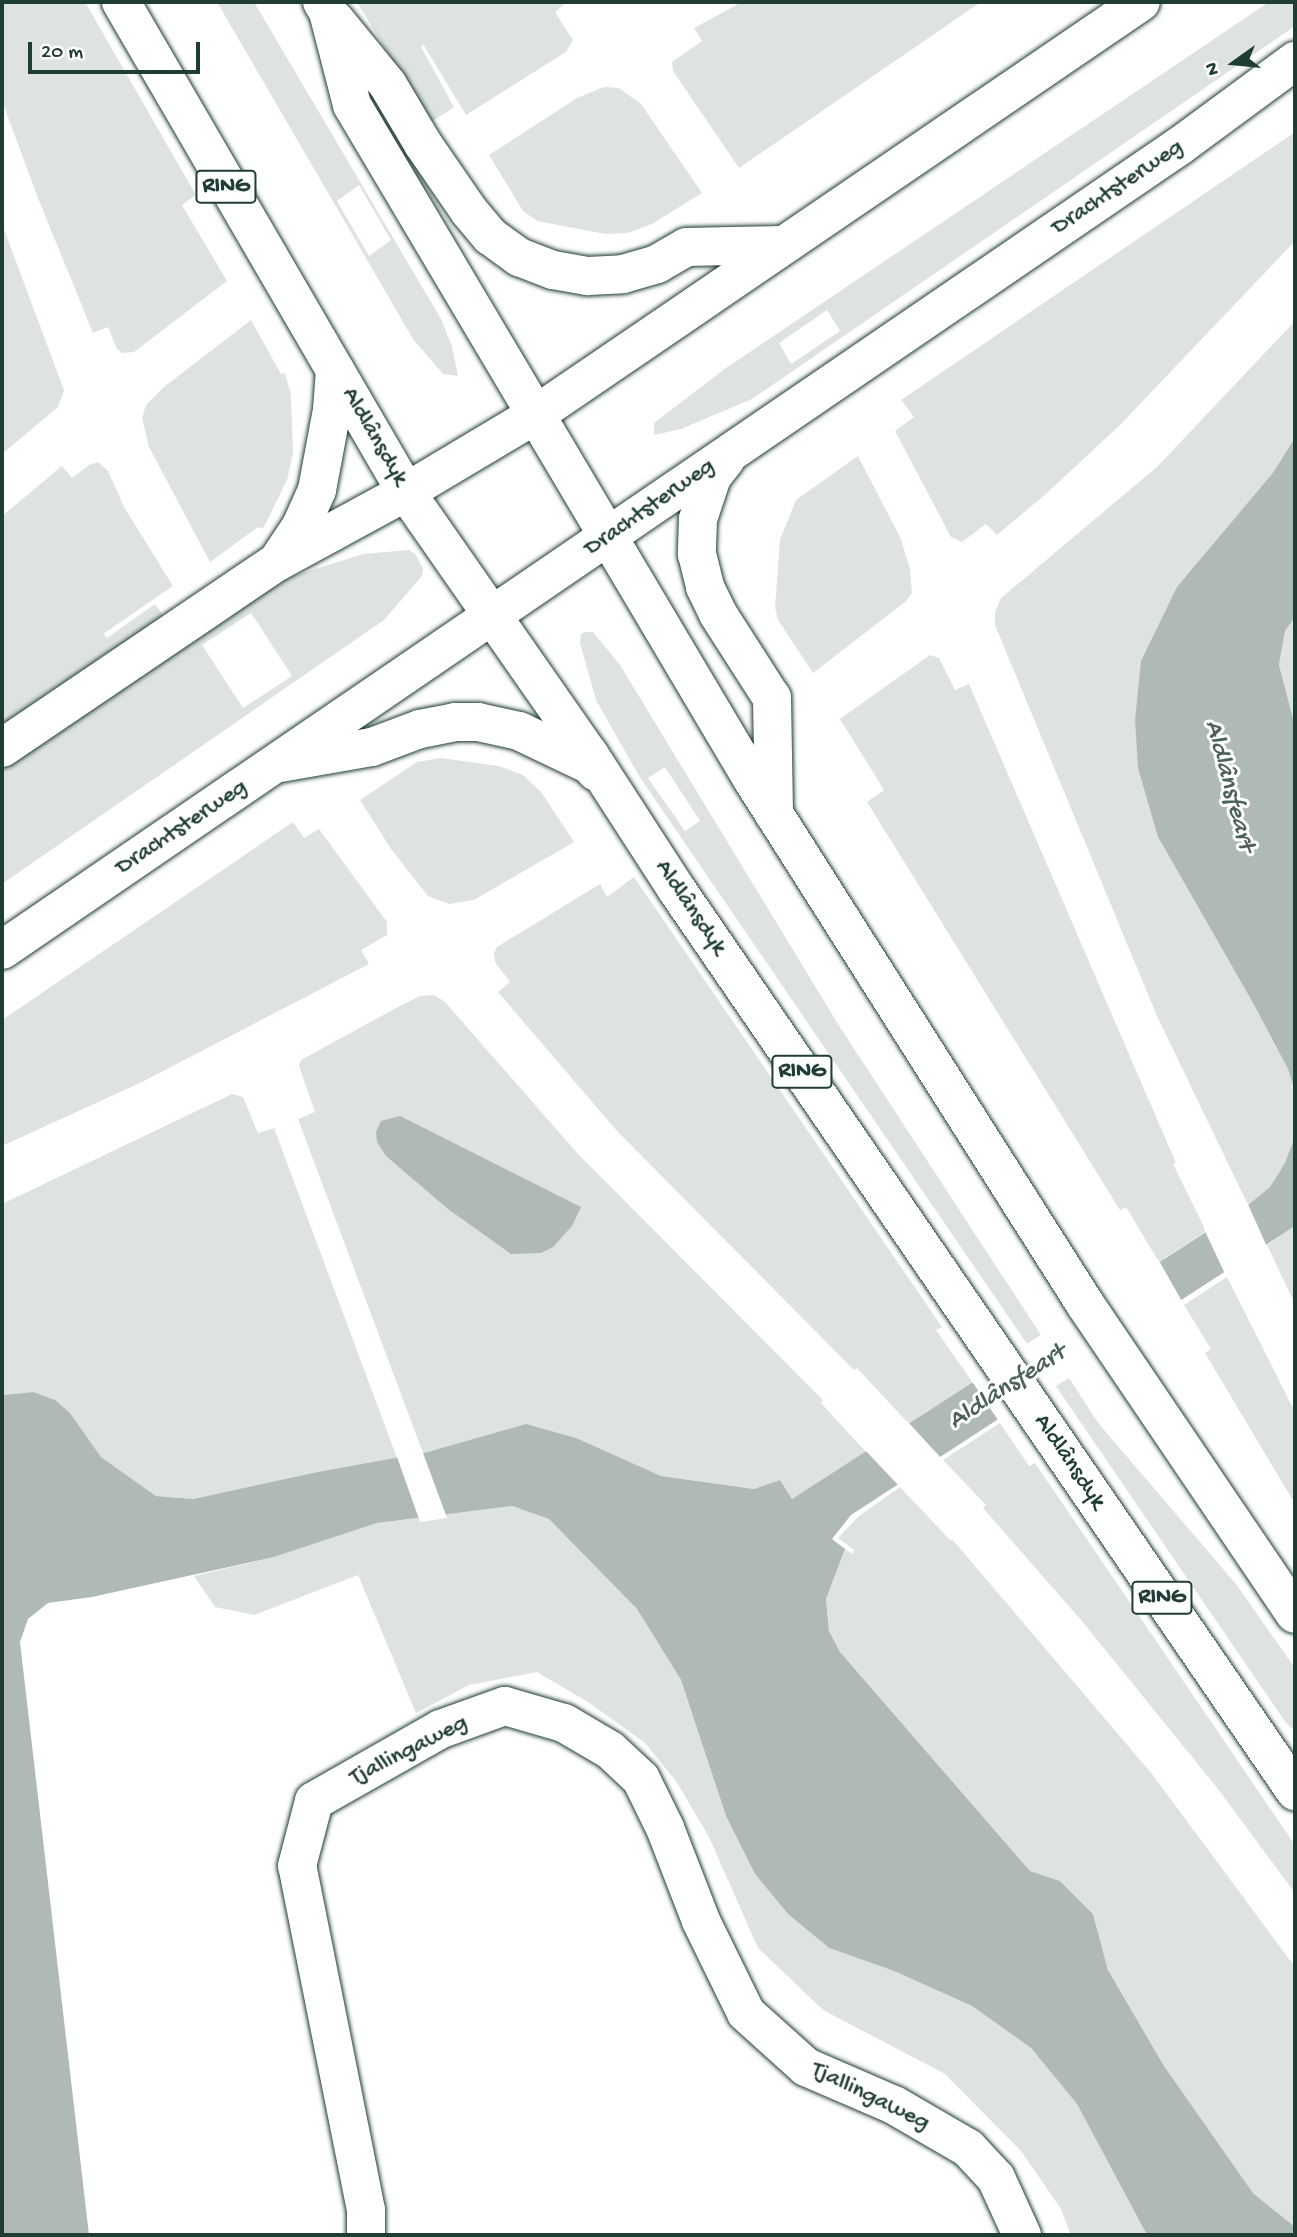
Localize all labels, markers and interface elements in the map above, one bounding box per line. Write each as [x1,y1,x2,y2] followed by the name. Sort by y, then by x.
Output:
[32,28,203,72] scale bar
[1199,28,1269,98] north arrow
[41,41,83,66] text: 20 m
[1201,60,1226,78] text: N
[1047,133,1189,243] street label: Drachtsterweg
[194,168,258,206] road number: RING
[334,383,414,491] street label: Aldlânsdyk
[579,452,721,564] street label: Drachtsterweg
[1196,717,1260,855] water label: Aldlânsfeart
[111,773,253,883] street label: Drachtsterweg
[648,855,732,961] street label: Aldlânsdyk
[770,1052,834,1092] road number: RING
[943,1338,1073,1438] water label: Aldlânsfeart
[1027,1409,1111,1515] street label: Aldlânsdyk
[1130,1578,1194,1618] road number: RING
[345,1709,473,1793] street label: Tjallingaweg
[806,2056,934,2138] street label: Tjallingaweg

